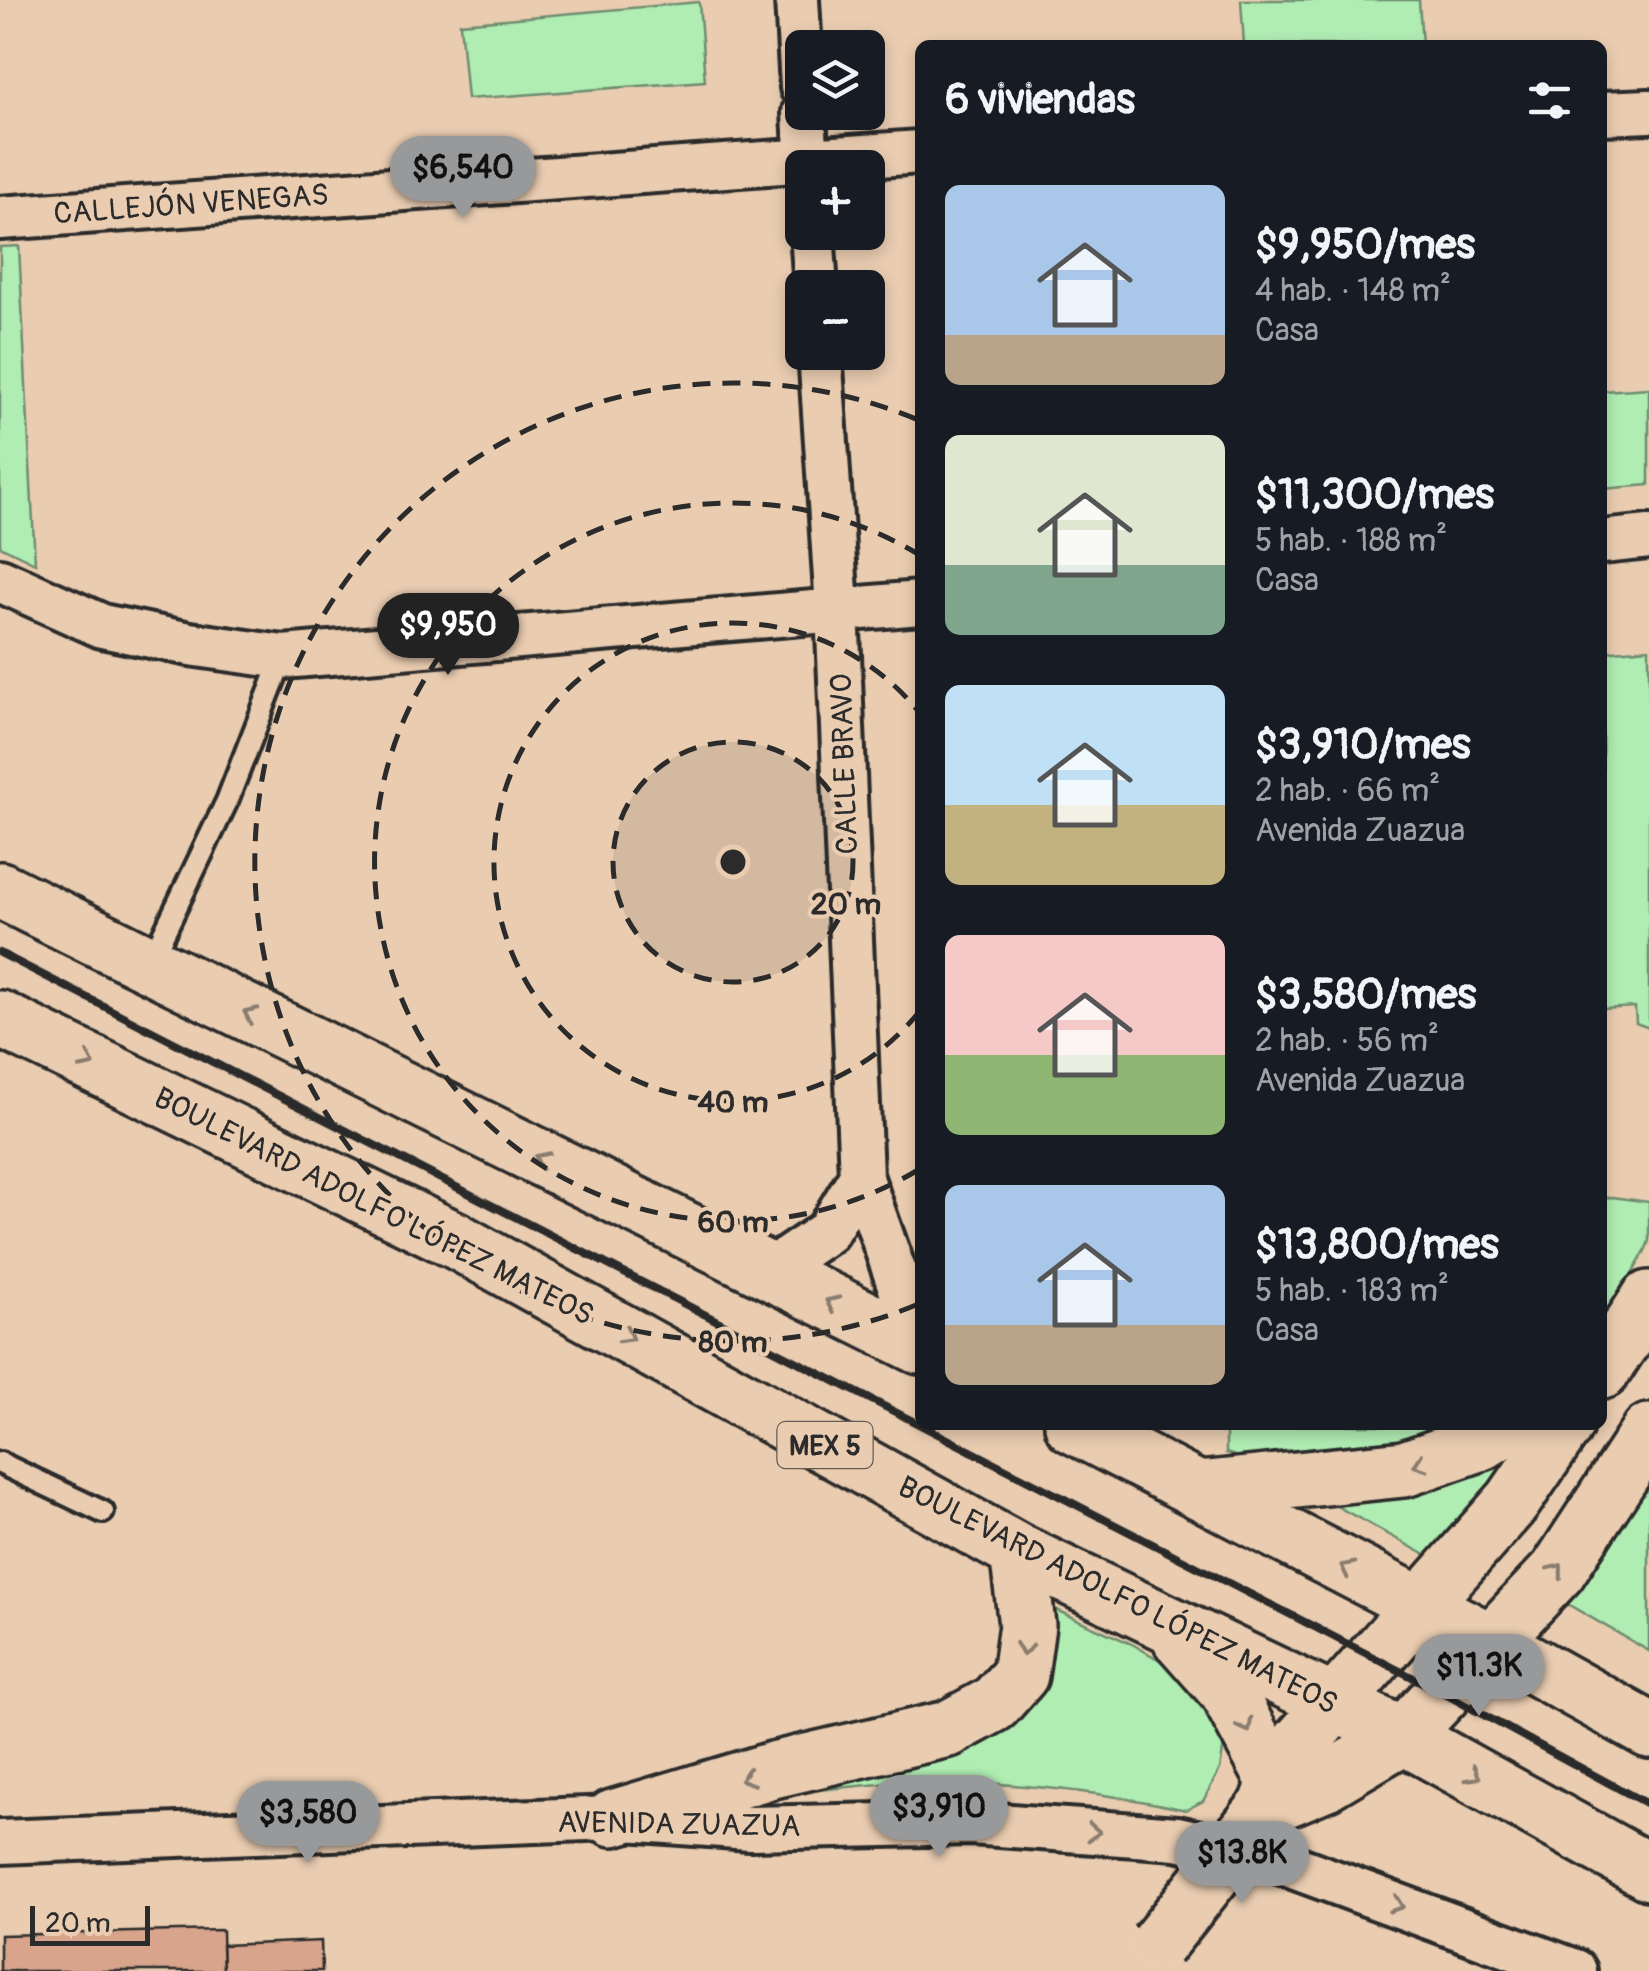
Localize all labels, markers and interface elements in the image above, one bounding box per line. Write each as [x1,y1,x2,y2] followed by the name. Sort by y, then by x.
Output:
[785,30,885,370] map controls
[785,30,885,130] button: layers
[1522,73,1577,128] icon: filters
[945,74,1135,126] text: 6 viviendas
[382,136,544,221] pin: $6,540
[412,148,514,188] text: $6,540
[785,150,885,250] button: +
[52,176,330,233] street label: CALLEJÓN VENEGAS
[1255,219,1475,271] text: $9,950/mes
[1025,225,1145,345] icon: home
[785,270,885,370] button: −
[1255,271,1451,311] text: 4 hab. · 148 m²
[1255,311,1319,351] text: Casa
[1255,469,1494,521] text: $11,300/mes
[1025,475,1145,595] icon: home
[1255,521,1447,561] text: 5 hab. · 188 m²
[1255,561,1319,601] text: Casa
[367,593,529,678] pin: $9,950
[399,605,497,645] text: $9,950
[823,673,866,855] street label: CALLE BRAVO
[1255,719,1470,771] text: $3,910/mes
[1025,725,1145,845] icon: home
[1255,771,1440,811] text: 2 hab. · 66 m²
[1255,811,1465,851] text: Avenida Zuazua
[715,844,751,880] centre of rings
[811,886,881,923] text: 20 m
[1255,969,1476,1021] text: $3,580/mes
[1025,975,1145,1095] icon: home
[243,1007,261,1026] one-way arrow
[1255,1021,1439,1061] text: 2 hab. · 56 m²
[77,1049,95,1069] one-way arrow
[1255,1061,1465,1101] text: Avenida Zuazua
[148,1079,600,1334] street label: BOULEVARD ADOLFO LÓPEZ MATEOS
[697,1084,769,1121] text: 40 m
[533,1151,551,1171] one-way arrow
[697,1204,769,1241] text: 60 m
[1255,1219,1499,1271] text: $13,800/mes
[1025,1225,1145,1345] icon: home
[1255,1271,1449,1311] text: 5 hab. · 183 m²
[825,1296,843,1315] one-way arrow
[1255,1311,1319,1351] text: Casa
[616,1323,634,1343] one-way arrow
[699,1324,767,1361] text: 80 m
[778,1422,872,1468] road number: MEX 5
[1413,1452,1430,1473] one-way arrow
[892,1468,1344,1723] street label: BOULEVARD ADOLFO LÓPEZ MATEOS
[1340,1561,1358,1580] one-way arrow
[1545,1563,1563,1581] one-way arrow
[1398,1634,1560,1719] pin: $11.3K
[1014,1641,1035,1658] one-way arrow
[1436,1646,1522,1686] text: $11.3K
[1234,1716,1253,1734] one-way arrow
[1463,1763,1481,1783] one-way arrow
[739,1766,756,1787] one-way arrow
[858,1775,1020,1860] pin: $3,910
[227,1781,389,1866] pin: $3,580
[892,1787,986,1827] text: $3,910
[259,1793,357,1833] text: $3,580
[557,1804,801,1845] street label: AVENIDA ZUAZUA
[1087,1821,1103,1842] one-way arrow
[1161,1821,1323,1906] pin: $13.8K
[1197,1833,1287,1873] text: $13.8K
[1387,1893,1404,1914] one-way arrow
[30,1901,150,1946] scale bar
[45,1906,111,1941] text: 20 m

